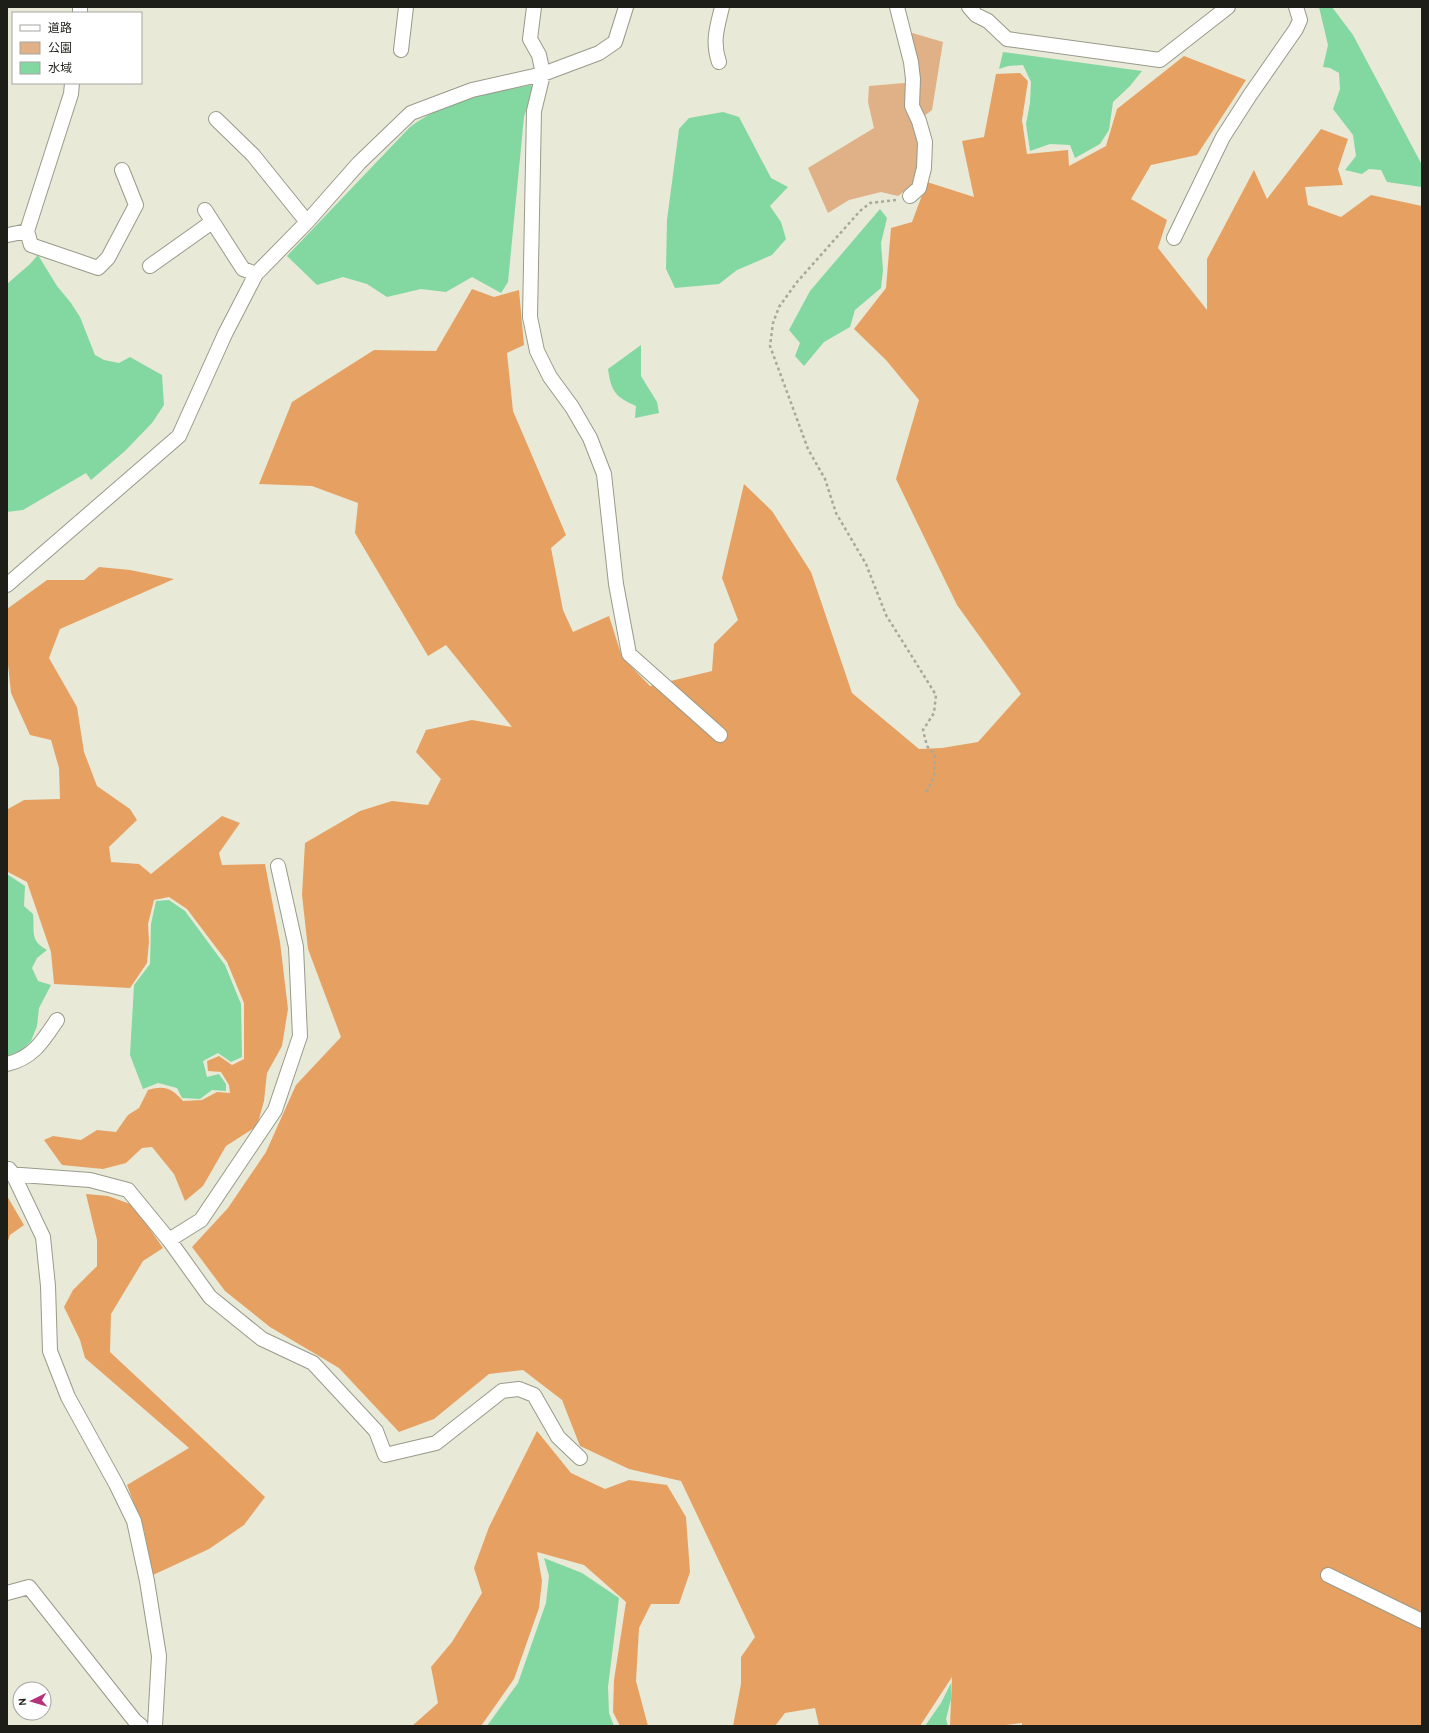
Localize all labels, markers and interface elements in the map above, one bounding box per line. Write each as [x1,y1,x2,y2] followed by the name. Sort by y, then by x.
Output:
[12,12,142,84] legend
[48,21,72,35] text: 道路
[48,41,72,55] text: 公園
[48,61,72,75] text: 水域
[12,1681,52,1721] north arrow
[16,1697,29,1706] text: N

